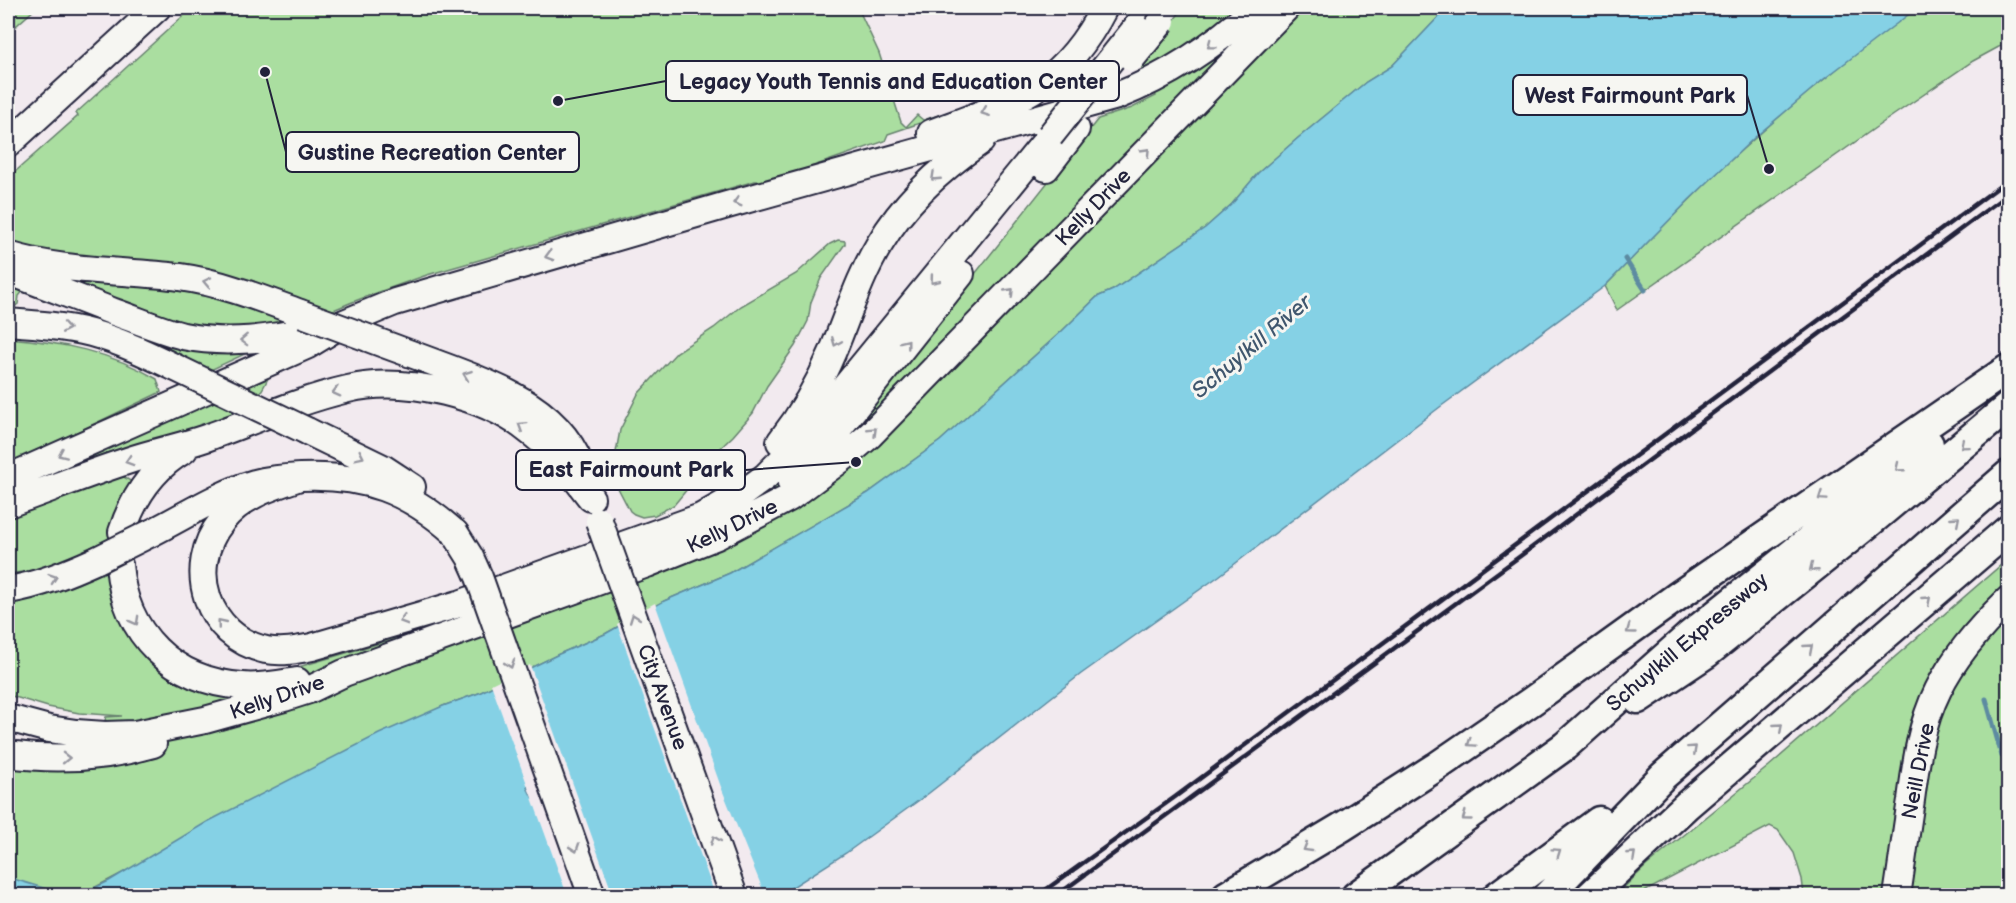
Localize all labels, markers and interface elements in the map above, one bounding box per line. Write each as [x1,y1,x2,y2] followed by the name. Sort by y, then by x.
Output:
[1207,38,1218,49] one-way arrow
[666,61,1119,101] callout: Legacy Youth Tennis and Education Center
[679,69,1107,96] text: Legacy Youth Tennis and Education Center
[1513,75,1747,115] callout: West Fairmount Park
[1525,83,1736,110] text: West Fairmount Park
[980,105,991,118] one-way arrow
[286,132,579,172] callout: Gustine Recreation Center
[298,140,567,167] text: Gustine Recreation Center
[1139,149,1150,159] one-way arrow
[1050,163,1136,251] street label: Kelly Drive
[931,170,942,181] one-way arrow
[732,195,742,208] one-way arrow
[544,249,555,261] one-way arrow
[931,273,942,284] one-way arrow
[203,276,213,289] one-way arrow
[1187,288,1319,405] water label: Schuylkill River
[1002,289,1013,300] one-way arrow
[60,321,70,334] one-way arrow
[239,334,248,346] one-way arrow
[831,336,843,347] one-way arrow
[899,339,910,350] one-way arrow
[462,369,473,382] one-way arrow
[331,385,342,397] one-way arrow
[518,421,528,433] one-way arrow
[866,428,877,439] one-way arrow
[1960,438,1971,449] one-way arrow
[57,447,68,459] one-way arrow
[353,449,364,460] one-way arrow
[516,450,745,490] callout: East Fairmount Park
[124,454,135,466] one-way arrow
[528,457,734,484] text: East Fairmount Park
[1895,461,1906,472] one-way arrow
[1817,490,1828,501] one-way arrow
[683,494,782,559] street label: Kelly Drive
[1949,517,1960,528] one-way arrow
[1808,561,1819,572] one-way arrow
[1602,567,1773,717] street label: Schuylkill Expressway
[47,573,58,586] one-way arrow
[1920,596,1931,607] one-way arrow
[398,613,409,625] one-way arrow
[629,613,642,623] one-way arrow
[128,614,139,625] one-way arrow
[218,618,229,629] one-way arrow
[1626,623,1637,634] one-way arrow
[632,641,693,753] street label: City Avenue
[1802,645,1813,656] one-way arrow
[502,658,515,669] one-way arrow
[227,670,328,725] street label: Kelly Drive
[1897,721,1940,821] street label: Neill Drive
[1772,723,1783,734] one-way arrow
[1467,736,1478,747] one-way arrow
[1686,745,1696,756] one-way arrow
[61,751,70,764] one-way arrow
[1462,810,1473,821] one-way arrow
[709,836,722,846] one-way arrow
[1303,840,1313,852] one-way arrow
[567,842,580,852] one-way arrow
[1550,848,1561,859] one-way arrow
[1625,851,1636,862] one-way arrow

